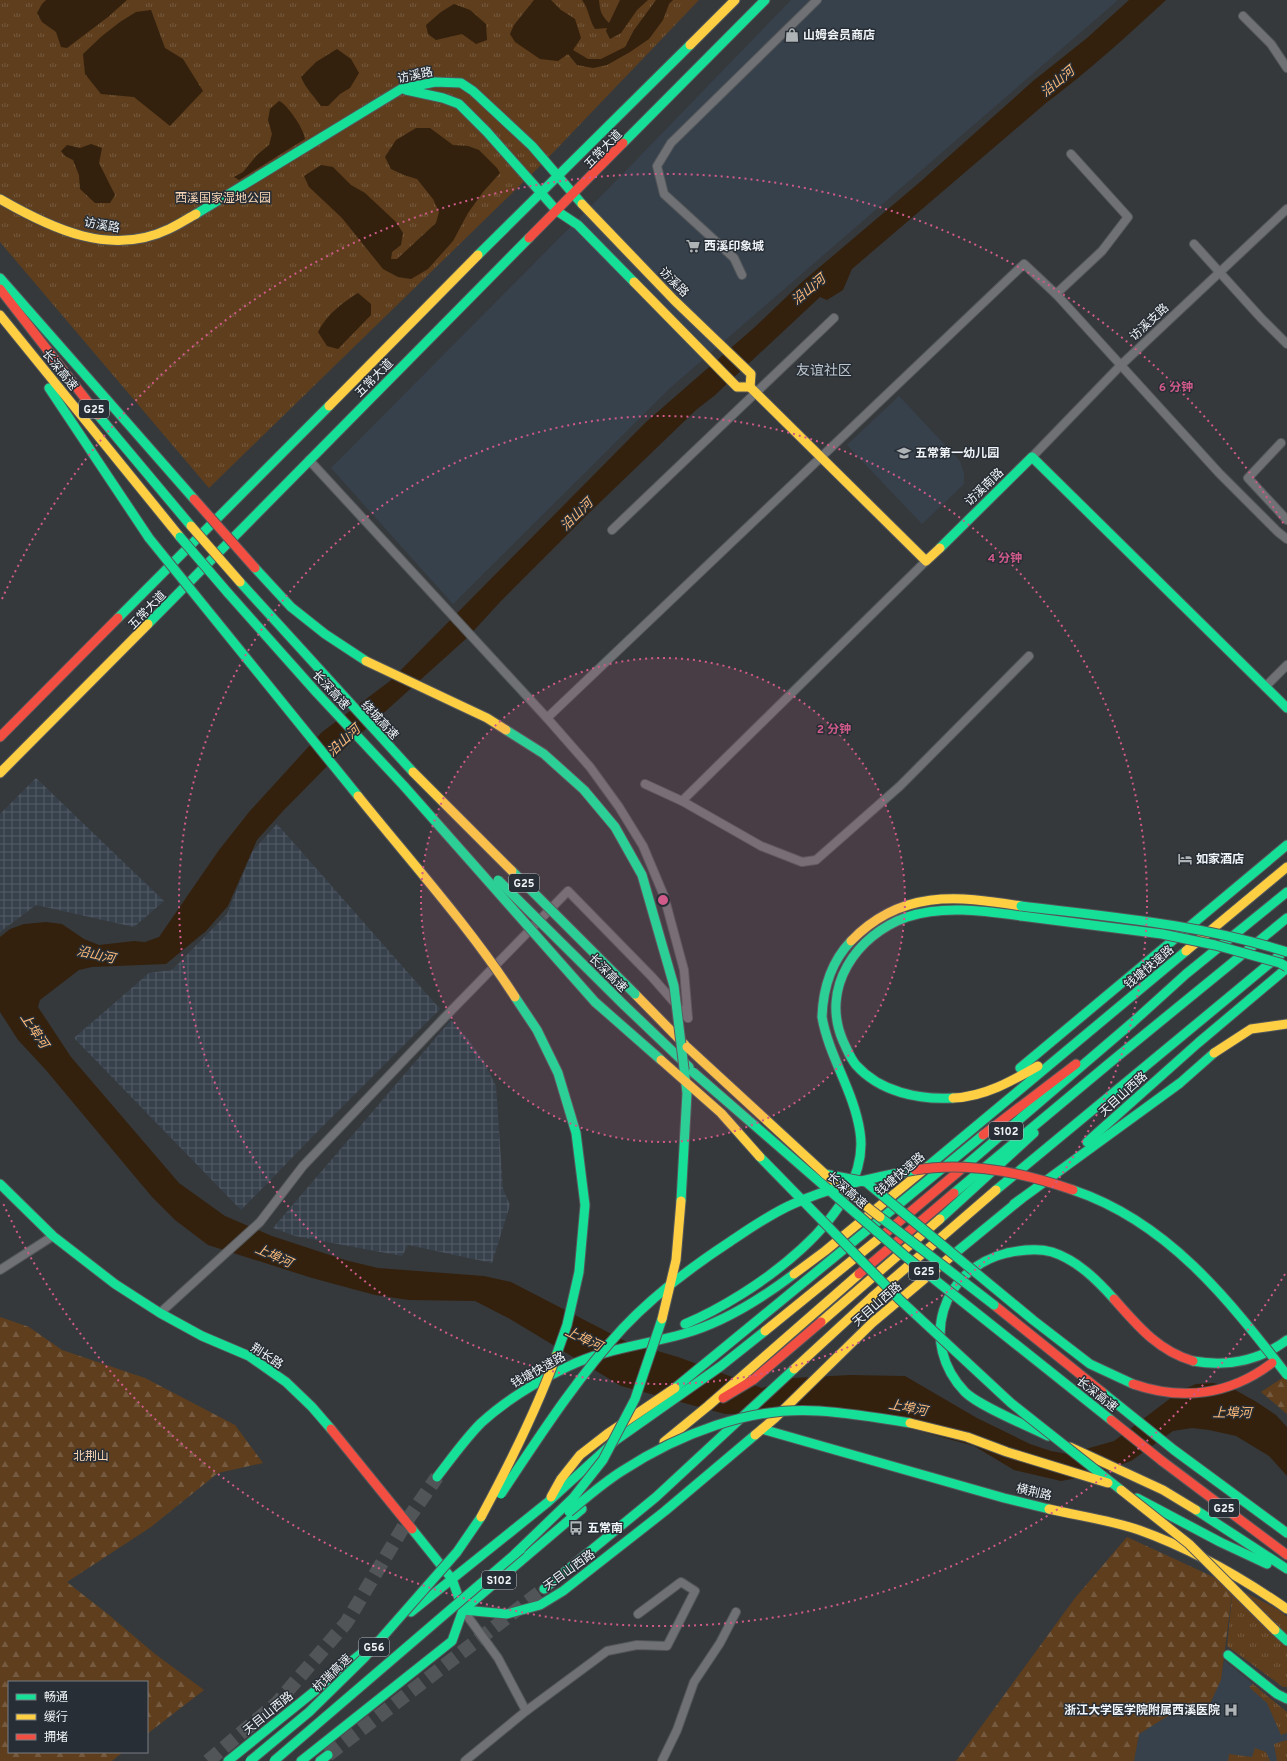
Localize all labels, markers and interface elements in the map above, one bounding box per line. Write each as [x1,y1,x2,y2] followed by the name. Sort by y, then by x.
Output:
[784,27,800,43] shop icon: 山姆会员商店
[803,28,875,44] place label: 山姆会员商店
[1038,62,1081,101] water label: 沿山河
[396,64,434,88] street label: 访溪路
[581,127,626,173] street label: 五常大道
[175,191,271,207] park label: 西溪国家湿地公园
[83,215,121,237] street label: 访溪路
[685,238,701,254] supermarket icon: 西溪印象城
[704,239,764,255] place label: 西溪印象城
[655,264,692,301] street label: 访溪路
[789,270,832,309] water label: 沿山河
[1127,301,1173,345] street label: 访溪支路
[38,347,81,394] street label: 长深高速
[352,356,397,401] street label: 五常大道
[796,363,852,380] district label: 友谊社区
[1159,380,1193,396] text: 6 分钟
[79,400,109,418] road number: G25
[896,445,912,461] school or university icon: 五常第一幼儿园
[915,446,999,462] place label: 五常第一幼儿园
[962,465,1008,510] street label: 访溪南路
[558,494,599,535] water label: 沿山河
[988,551,1022,567] text: 4 分钟
[125,588,170,634] street label: 五常大道
[308,668,352,714] street label: 长深高速
[357,698,401,744] street label: 绕城高速
[325,720,366,761] water label: 沿山河
[817,722,851,738] text: 2 分钟
[1177,851,1193,867] hotel icon: 如家酒店
[1196,852,1244,868] place label: 如家酒店
[509,874,539,892] road number: G25
[656,893,670,907] centre of rings
[1122,942,1178,993] street label: 钱塘快速路
[75,944,119,968] water label: 沿山河
[585,951,630,996] street label: 长深高速
[16,1010,53,1054] water label: 上埠河
[1096,1069,1151,1121] street label: 天目山西路
[989,1122,1023,1140] road number: S102
[873,1149,929,1200] street label: 钱塘快速路
[823,1169,870,1213] street label: 长深高速
[252,1242,297,1273] water label: 上埠河
[909,1262,939,1280] road number: G25
[850,1279,906,1330] street label: 天目山西路
[562,1324,607,1357] water label: 上埠河
[247,1340,286,1373] street label: 荆长路
[508,1349,569,1392] street label: 钱塘快速路
[1073,1374,1120,1416] street label: 长深高速
[887,1397,931,1421] water label: 上埠河
[1212,1406,1255,1422] water label: 上埠河
[73,1449,109,1465] park label: 北荆山
[1014,1481,1053,1505] street label: 横荆路
[1209,1499,1239,1517] road number: G25
[568,1520,584,1536] bus stop icon: 五常南
[587,1521,623,1537] place label: 五常南
[541,1547,599,1595] street label: 天目山西路
[482,1571,516,1589] road number: S102
[359,1638,389,1656] road number: G56
[310,1651,356,1696] street label: 杭瑞高速
[8,1681,148,1753] legend
[240,1689,297,1739] street label: 天目山西路
[44,1690,68,1706] text: 畅通
[1223,1702,1239,1718] hospital icon: 浙江大学医学院附属西溪医院
[1064,1703,1220,1719] place label: 浙江大学医学院附属西溪医院
[44,1710,68,1726] text: 缓行
[44,1730,68,1746] text: 拥堵

